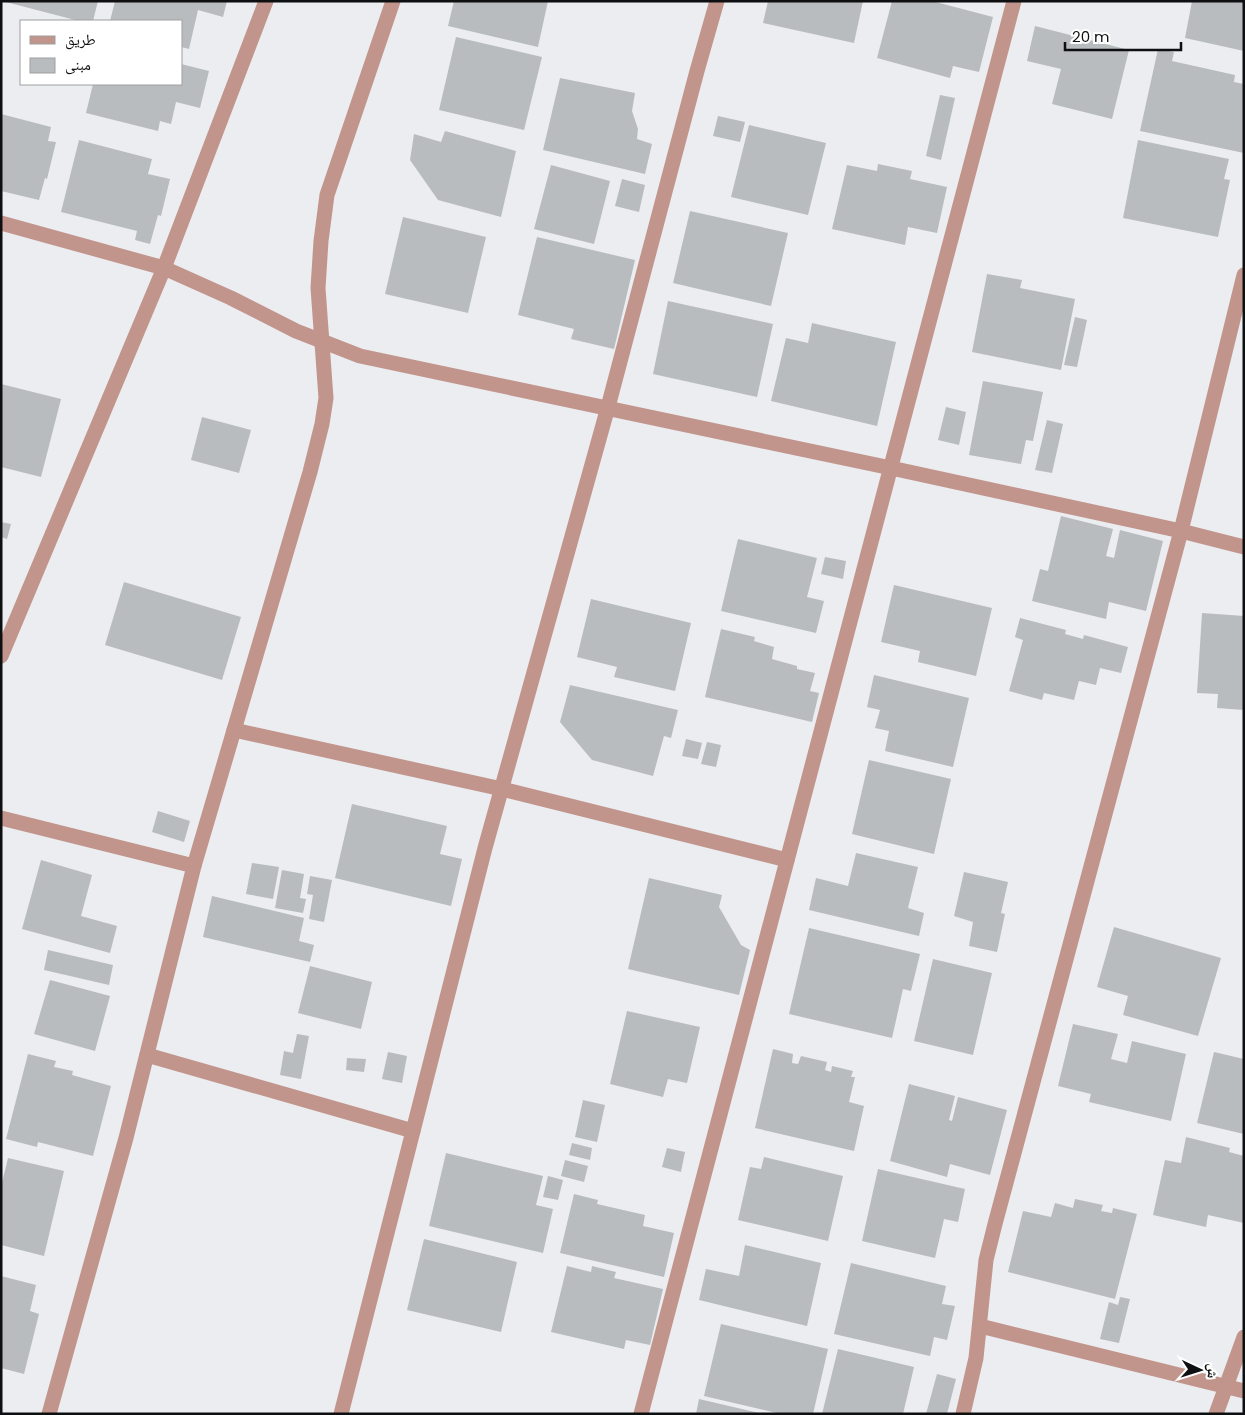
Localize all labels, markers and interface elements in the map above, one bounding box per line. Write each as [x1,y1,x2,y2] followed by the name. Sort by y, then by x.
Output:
[20,20,182,85] legend
[1065,20,1181,52] scale bar
[1072,26,1110,47] text: 20 m
[65,29,96,50] text: طريق
[65,54,91,75] text: مبنى
[1175,1345,1225,1395] north arrow
[1202,1363,1223,1379] text: ش

